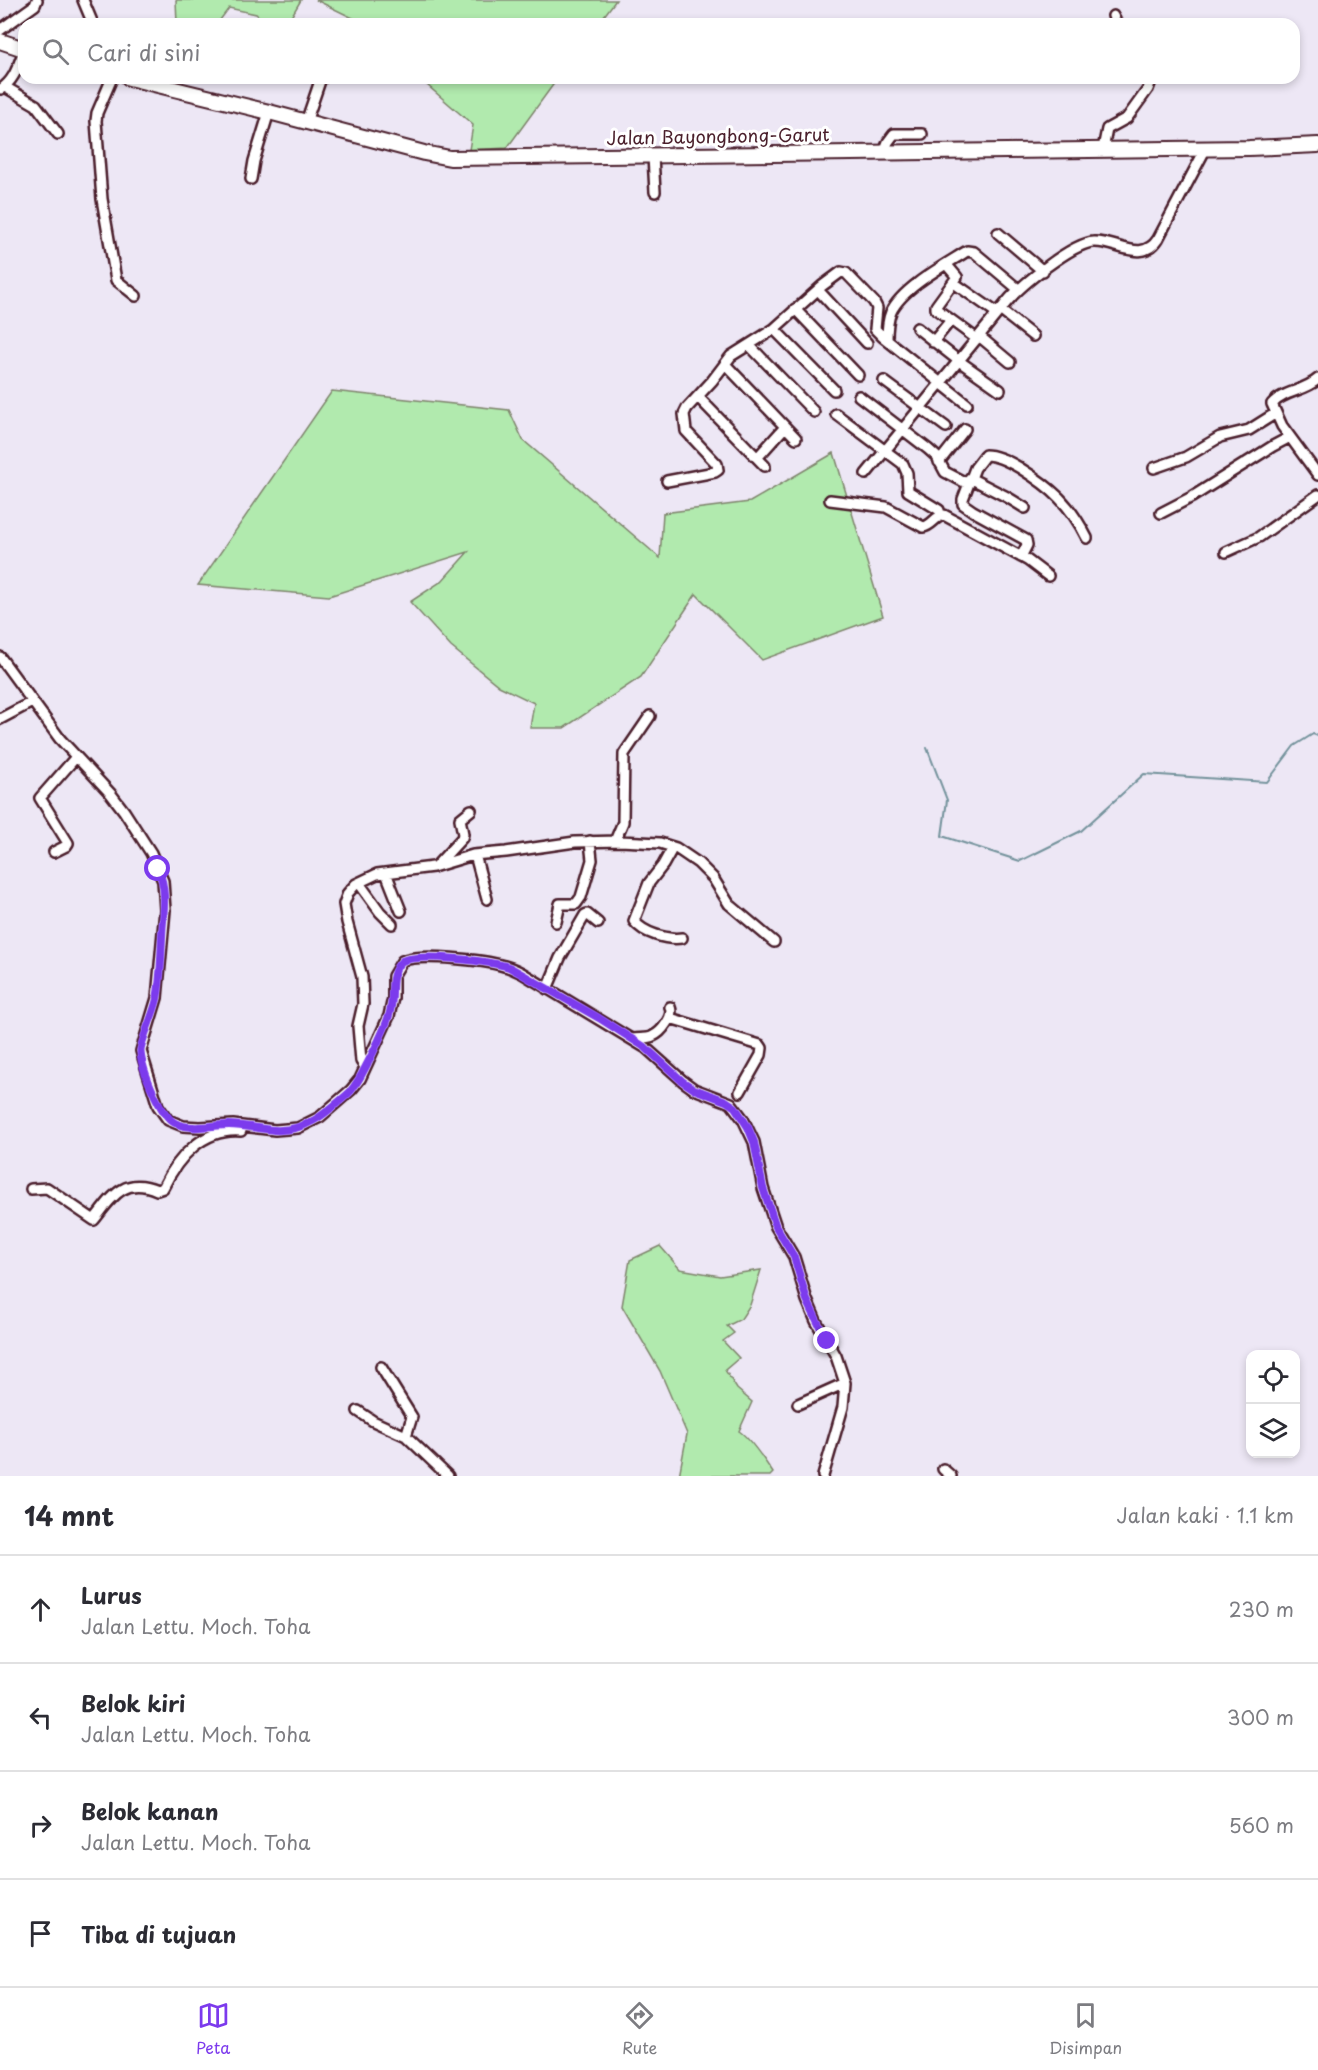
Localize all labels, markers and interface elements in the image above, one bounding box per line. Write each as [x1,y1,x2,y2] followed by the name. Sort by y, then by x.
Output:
[18,18,1300,84] search box
[39,35,72,68] icon: search
[87,35,200,68] text: Cari di sini
[606,120,830,151] street label: Jalan Bayongbong-Garut
[144,855,170,881] route start
[813,1327,839,1353] route end
[1246,1350,1300,1458] map controls
[1246,1350,1300,1404] button: locate
[1246,1404,1300,1458] button: layers
[24,1496,114,1535] text: 14 mnt
[1117,1500,1294,1530] text: Jalan kaki · 1.1 km
[81,1578,142,1611] text: Lurus
[24,1593,57,1626] icon: ahead
[1229,1594,1294,1624] text: 230 m
[81,1611,310,1641] text: Jalan Lettu. Moch. Toha
[81,1686,185,1719] text: Belok kiri
[24,1701,57,1734] icon: left
[1227,1702,1294,1732] text: 300 m
[81,1719,310,1749] text: Jalan Lettu. Moch. Toha
[81,1794,218,1827] text: Belok kanan
[24,1809,57,1842] icon: right
[1229,1810,1294,1840] text: 560 m
[81,1827,310,1857] text: Jalan Lettu. Moch. Toha
[24,1917,57,1950] icon: arrive
[81,1917,236,1950] text: Tiba di tujuan
[196,1999,230,2059] tab: Peta
[622,1999,657,2059] tab: Rute
[1049,1999,1122,2059] tab: Disimpan

